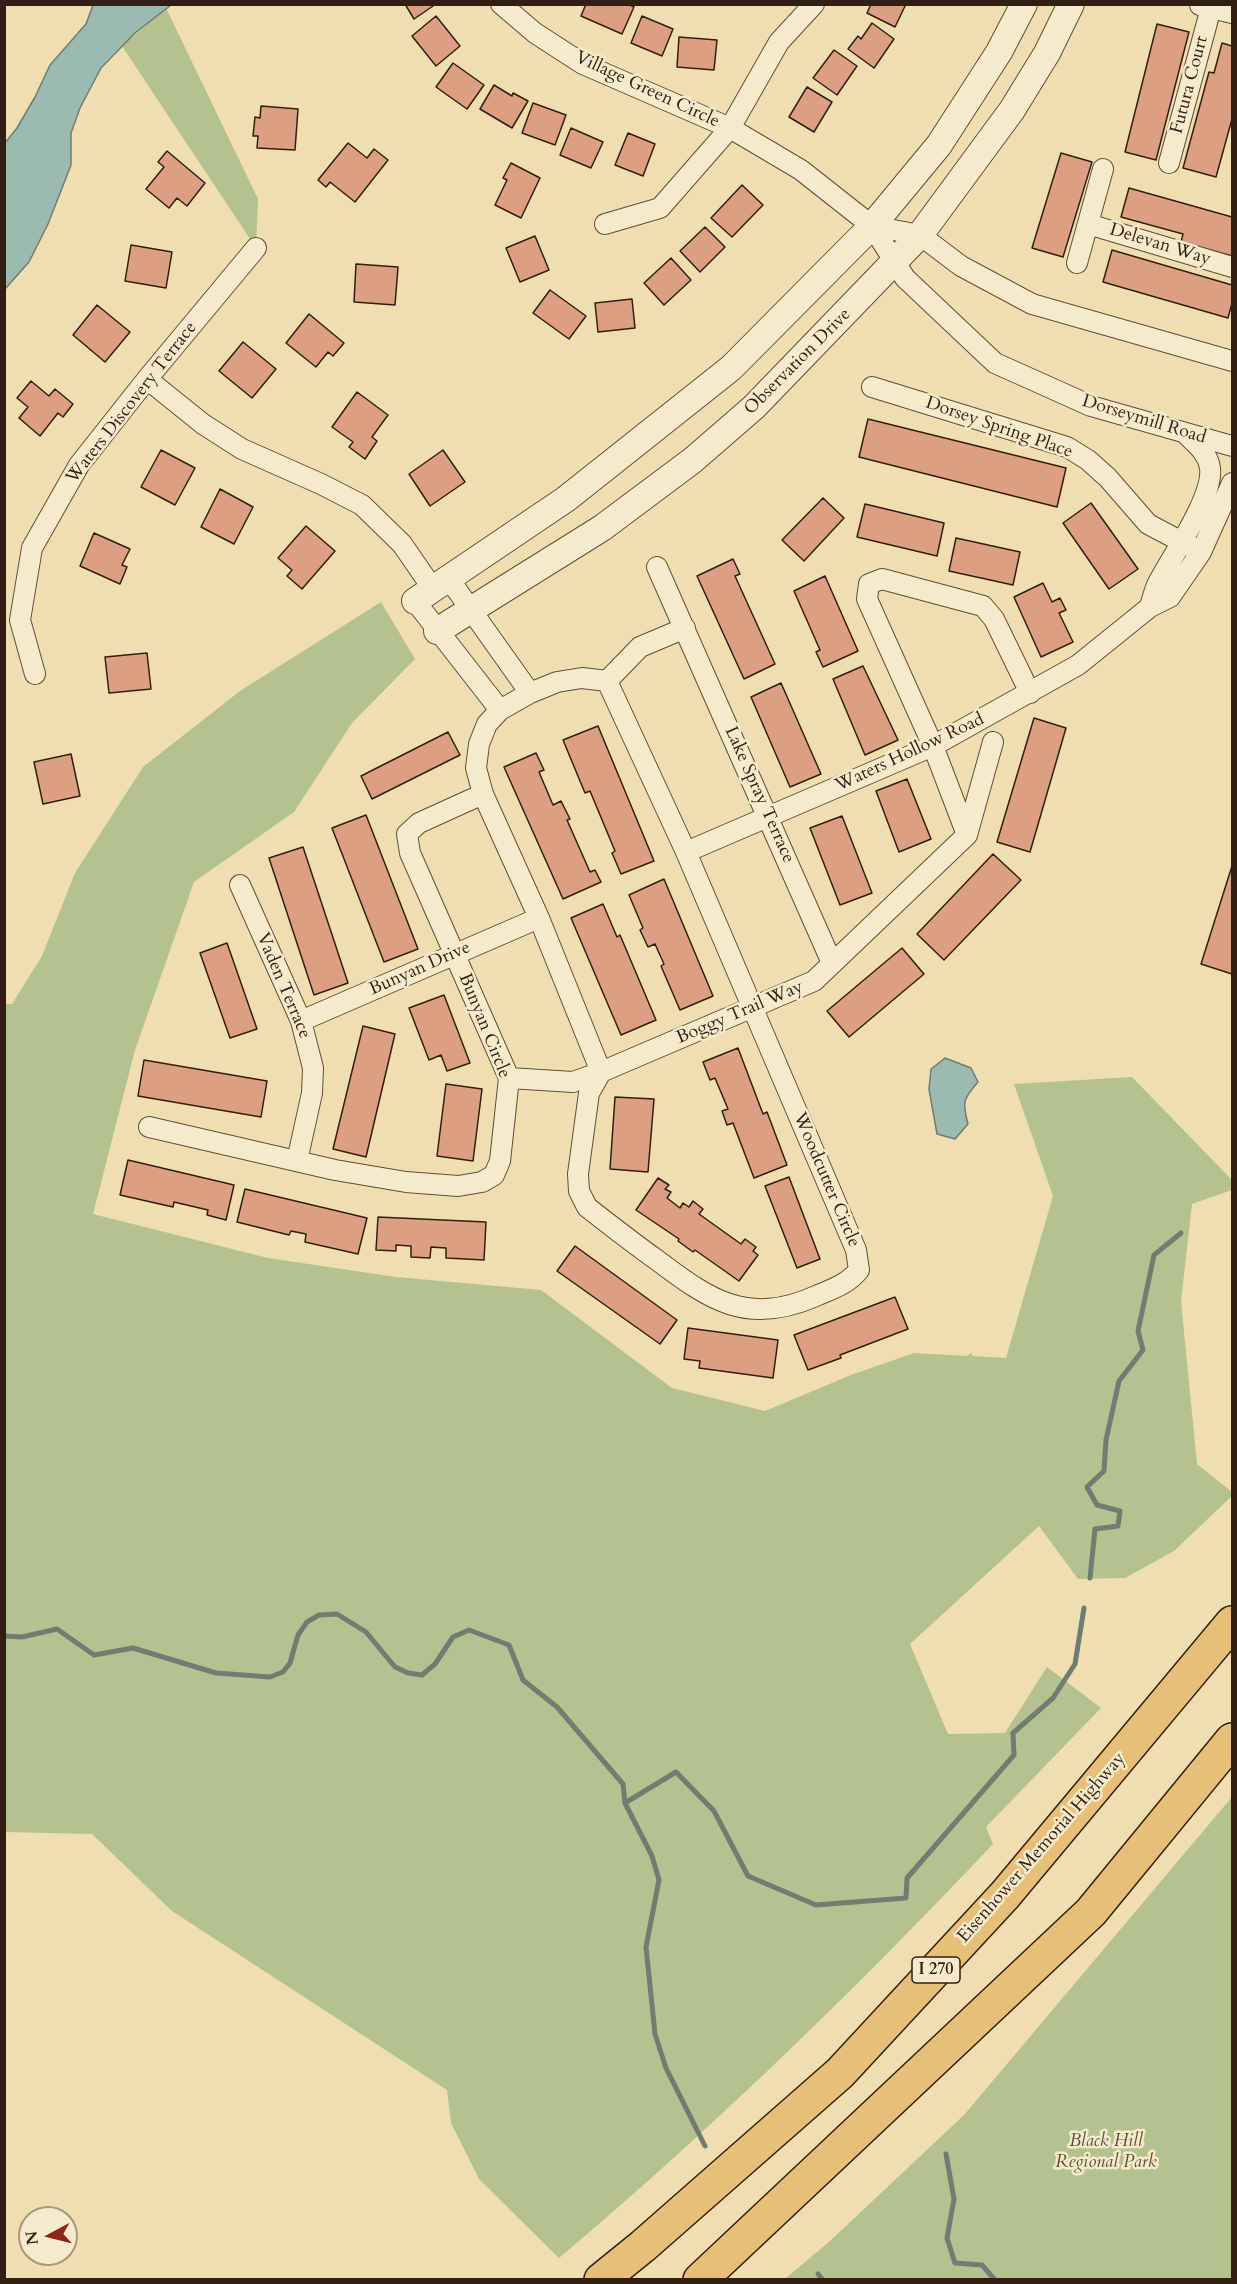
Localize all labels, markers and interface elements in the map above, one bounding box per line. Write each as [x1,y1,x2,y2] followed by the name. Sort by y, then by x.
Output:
[1167,34,1213,136] street label: Futura Court
[571,47,723,133] street label: Village Green Circle
[1107,219,1213,271] street label: Delevan Way
[740,304,856,420] street label: Observation Drive
[62,318,202,488] street label: Waters Discovery Terrace
[1079,391,1209,449] street label: Dorseymill Road
[923,393,1075,463] street label: Dorsey Spring Place
[832,709,988,797] street label: Waters Hollow Road
[719,723,799,867] street label: Lake Spray Terrace
[251,930,315,1042] street label: Vaden Terrace
[366,937,474,1001] street label: Bunyan Drive
[453,970,515,1082] street label: Bunyan Circle
[673,977,807,1049] street label: Boggy Trail Way
[788,1109,864,1251] street label: Woodcutter Circle
[954,1748,1130,1948] street label: Eisenhower Memorial Highway
[912,1957,960,1983] road number: I 270
[1055,2131,1157,2174] park label: Black Hill Regional Park
[18,2206,78,2266] north arrow
[20,2230,44,2246] text: N

